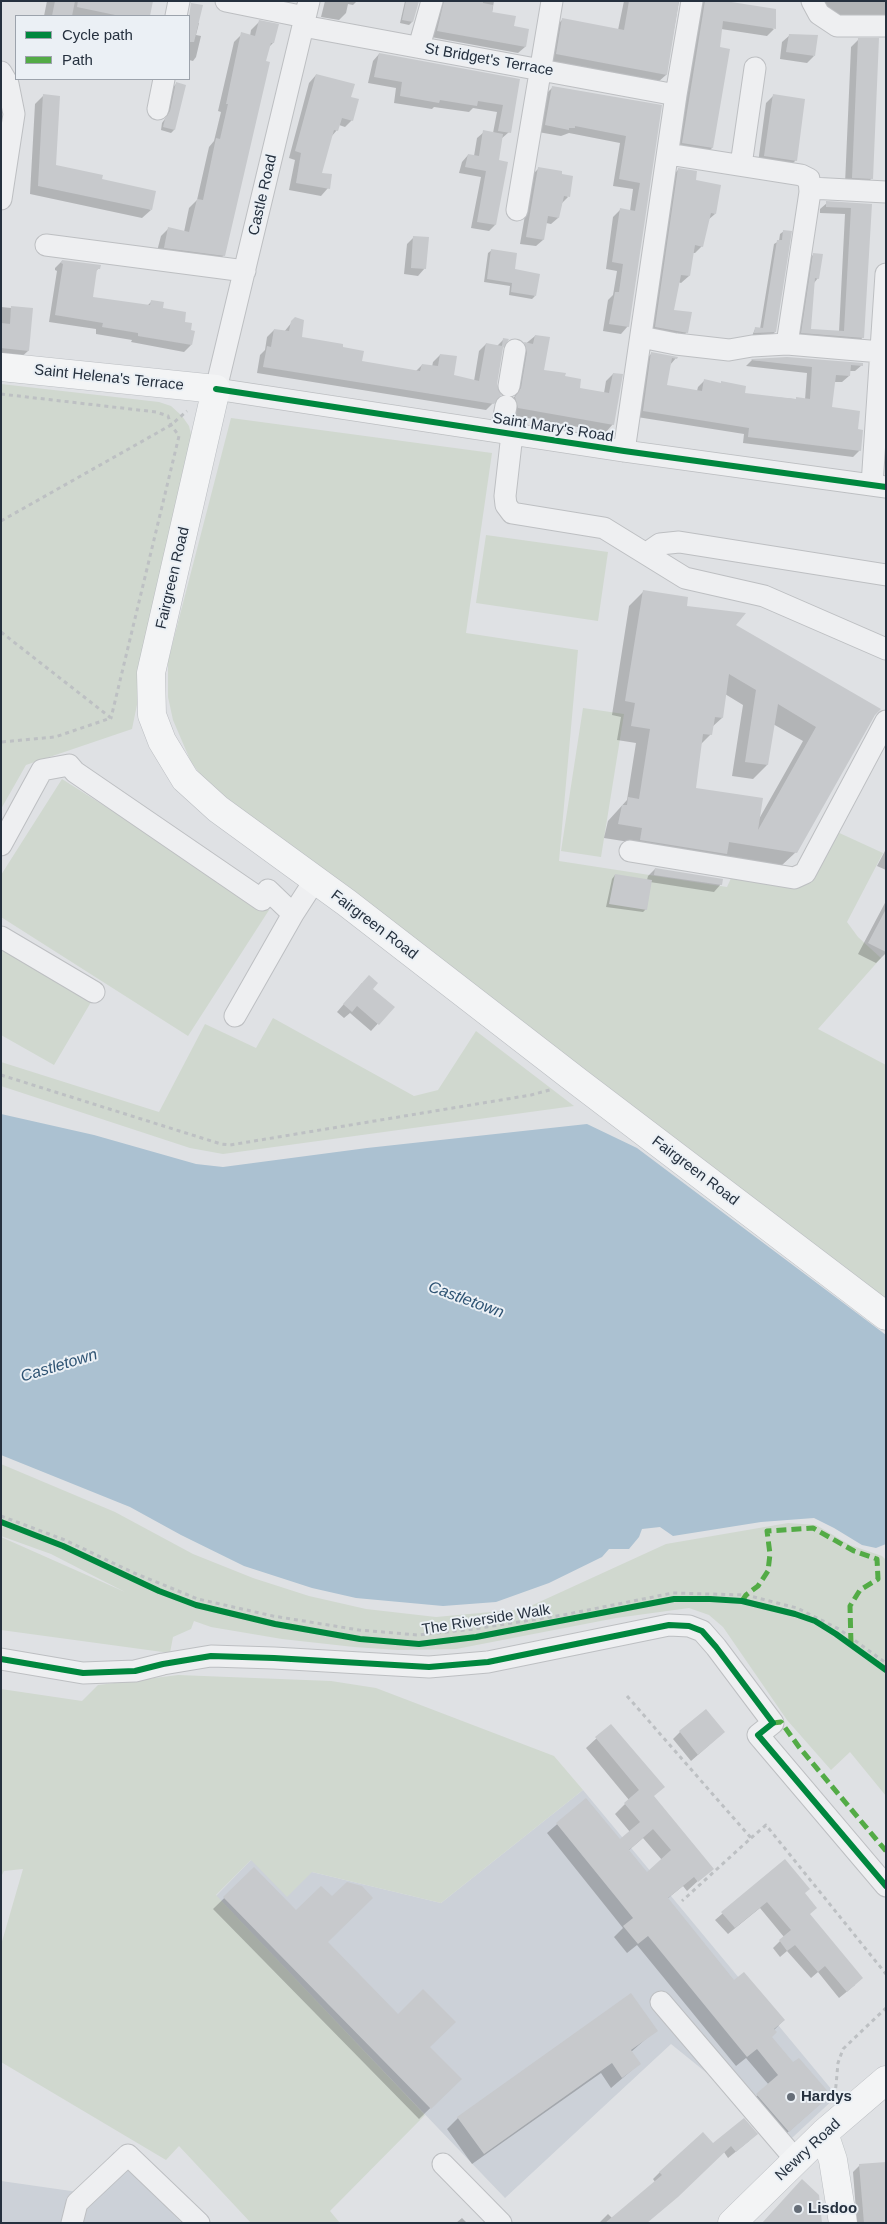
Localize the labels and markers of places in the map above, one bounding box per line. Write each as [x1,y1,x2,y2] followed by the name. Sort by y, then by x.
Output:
[801,2088,852,2106] place label: Hardys
[785,2091,797,2103] marker: Hardys
[808,2200,857,2218] place label: Lisdoo
[792,2203,804,2215] marker: Lisdoo

